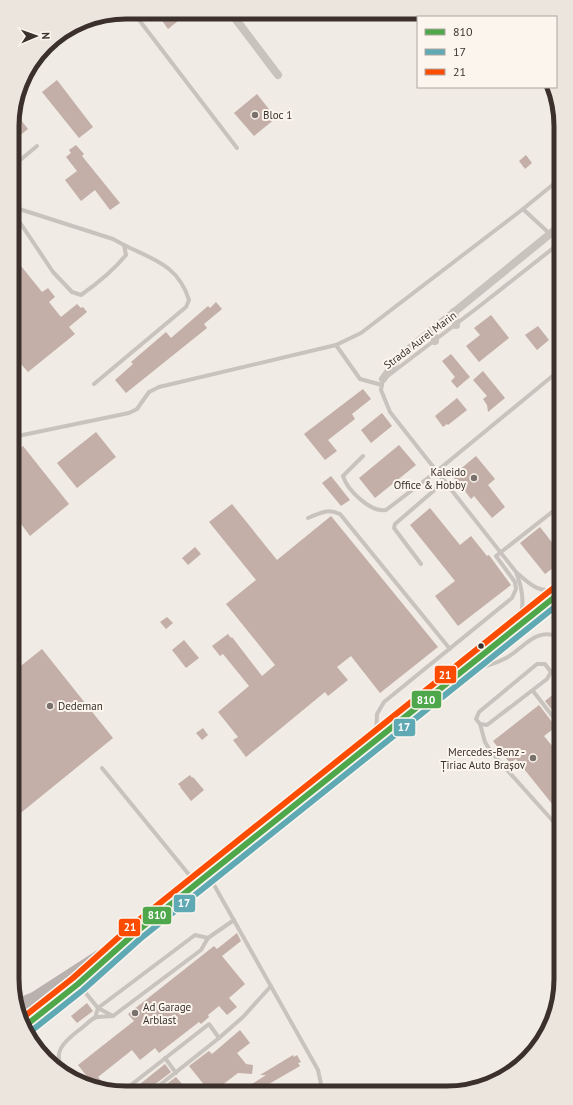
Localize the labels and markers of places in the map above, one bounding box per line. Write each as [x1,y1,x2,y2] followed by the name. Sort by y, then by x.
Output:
[263,108,292,122] place label: Bloc 1
[250,110,260,120] marker: Bloc 1
[394,465,467,492] place label: Kaleido Office & Hobby
[469,473,479,483] marker: Kaleido Office & Hobby
[476,641,486,651] unlabelled marker
[58,699,103,713] place label: Dedeman
[45,701,55,711] marker: Dedeman
[440,745,526,773] place label: Mercedes-Benz - Țiriac Auto Brașov
[528,753,538,763] marker: Mercedes-Benz - Țiriac Auto Brașov
[143,1000,192,1027] place label: Ad Garage Arblast
[130,1008,140,1018] marker: Ad Garage Arblast

